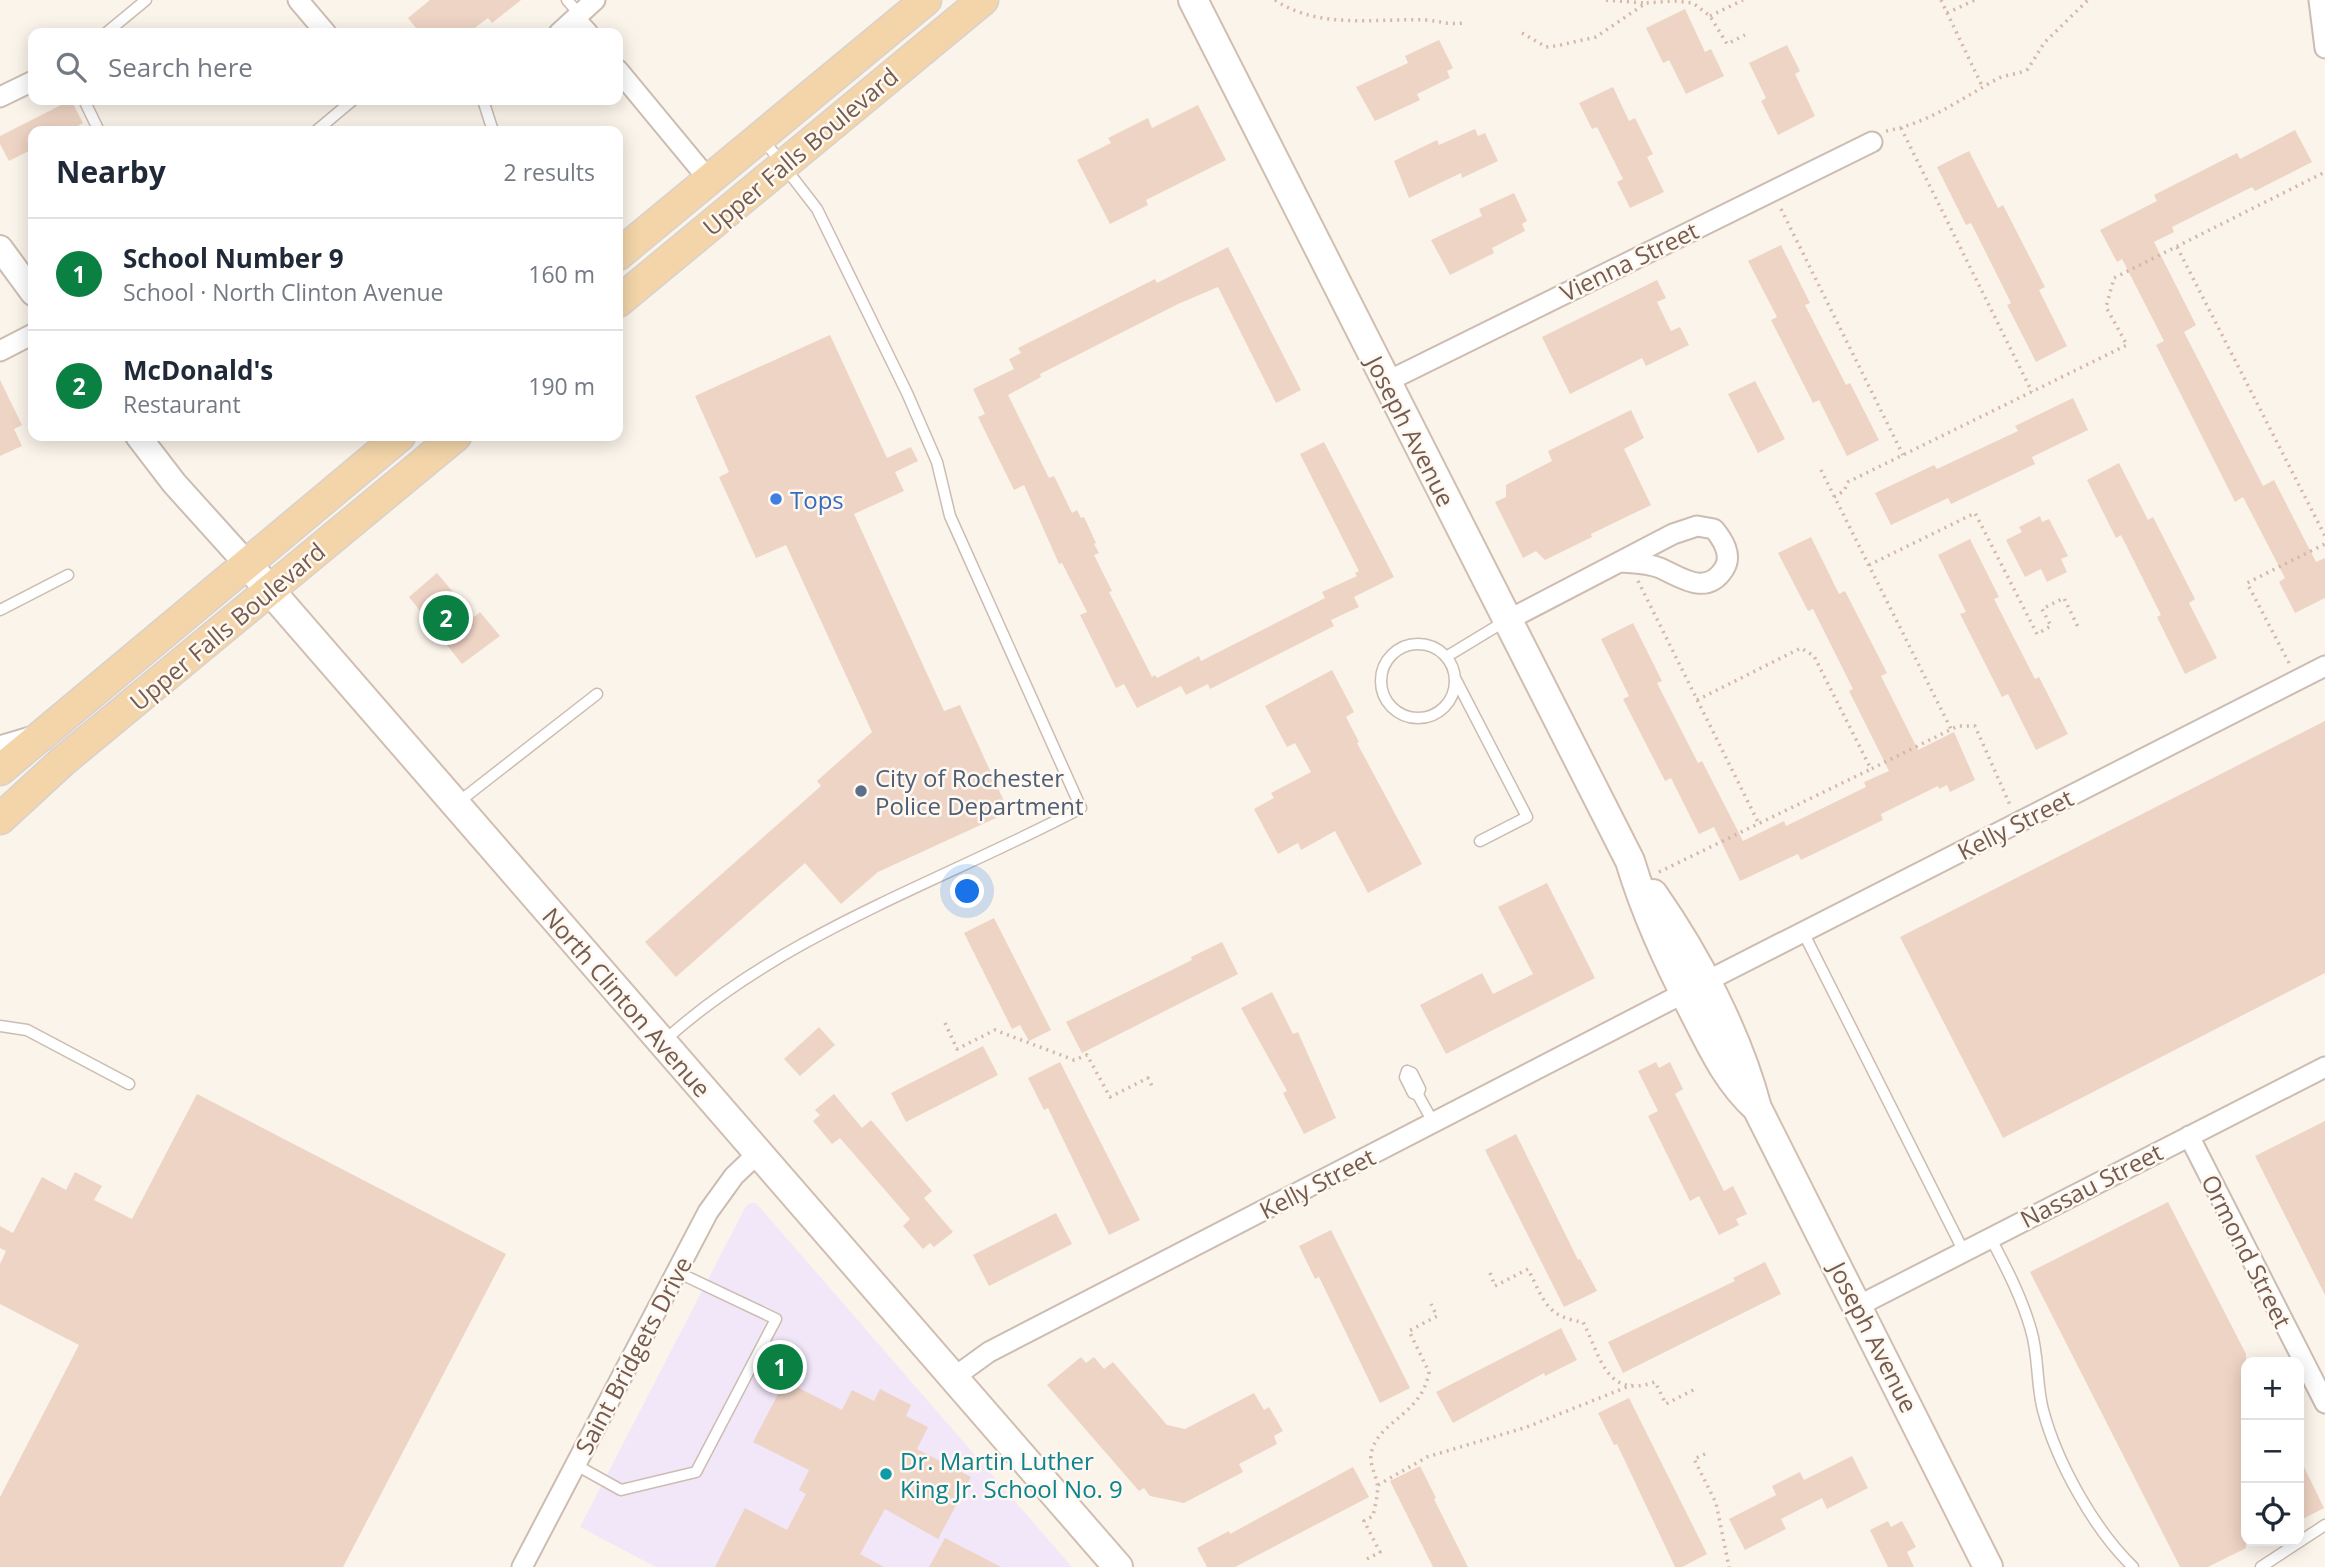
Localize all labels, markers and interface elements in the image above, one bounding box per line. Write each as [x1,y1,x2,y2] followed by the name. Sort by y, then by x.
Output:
[28,28,623,105] search box
[52,48,90,86] icon: search
[108,49,253,85] text: Search here
[695,59,905,243] street label: Upper Falls Boulevard
[56,151,166,192] text: Nearby
[504,156,595,188] text: 2 results
[1554,213,1704,309] street label: Vienna Street
[123,240,344,276] text: School Number 9
[72,258,86,290] text: 1
[528,258,595,290] text: 160 m
[123,276,443,308] text: School · North Clinton Avenue
[1358,348,1463,512] street label: Joseph Avenue
[123,352,273,388] text: McDonald's
[72,370,86,402] text: 2
[528,370,595,402] text: 190 m
[123,388,241,420] text: Restaurant
[790,483,844,516] place label: Tops
[768,491,784,507] marker: Tops
[122,534,332,718] street label: Upper Falls Boulevard
[423,592,469,644] pin: 2
[875,761,1083,822] place label: City of Rochester Police Department
[1952,781,2078,867] street label: Kelly Street
[853,783,869,799] marker: City of Rochester Police Department
[950,874,984,908] your location
[535,900,719,1104] street label: North Clinton Avenue
[2014,1135,2168,1235] street label: Nassau Street
[1254,1140,1380,1226] street label: Kelly Street
[2194,1169,2300,1333] street label: Ormond Street
[567,1250,699,1460] street label: Saint Bridgets Drive
[1821,1254,1926,1418] street label: Joseph Avenue
[757,1341,803,1393] pin: 1
[2241,1357,2304,1546] map controls
[2241,1357,2304,1420] button: +
[2241,1420,2304,1483] button: −
[900,1444,1123,1505] place label: Dr. Martin Luther King Jr. School No. 9
[878,1466,894,1482] marker: Dr. Martin Luther King Jr. School No. 9
[2241,1483,2304,1546] button: locate

